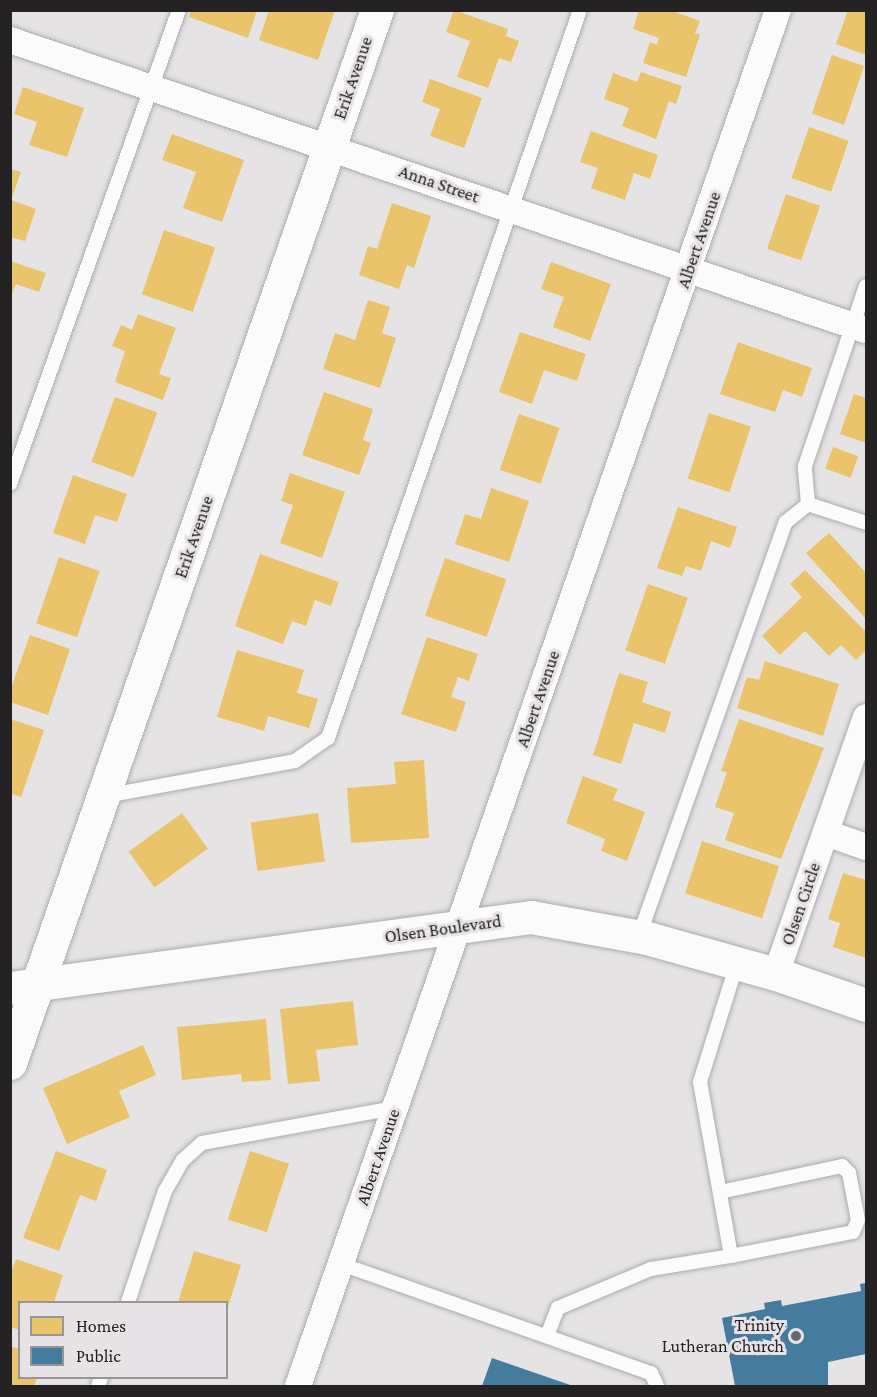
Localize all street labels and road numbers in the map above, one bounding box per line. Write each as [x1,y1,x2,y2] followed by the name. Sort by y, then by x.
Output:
[329,34,377,122] street label: Erik Avenue
[396,160,482,208] street label: Anna Street
[672,189,726,291] street label: Albert Avenue
[170,493,218,581] street label: Erik Avenue
[511,648,565,750] street label: Albert Avenue
[777,860,825,948] street label: Olsen Circle
[383,910,503,948] street label: Olsen Boulevard
[351,1106,405,1208] street label: Albert Avenue

